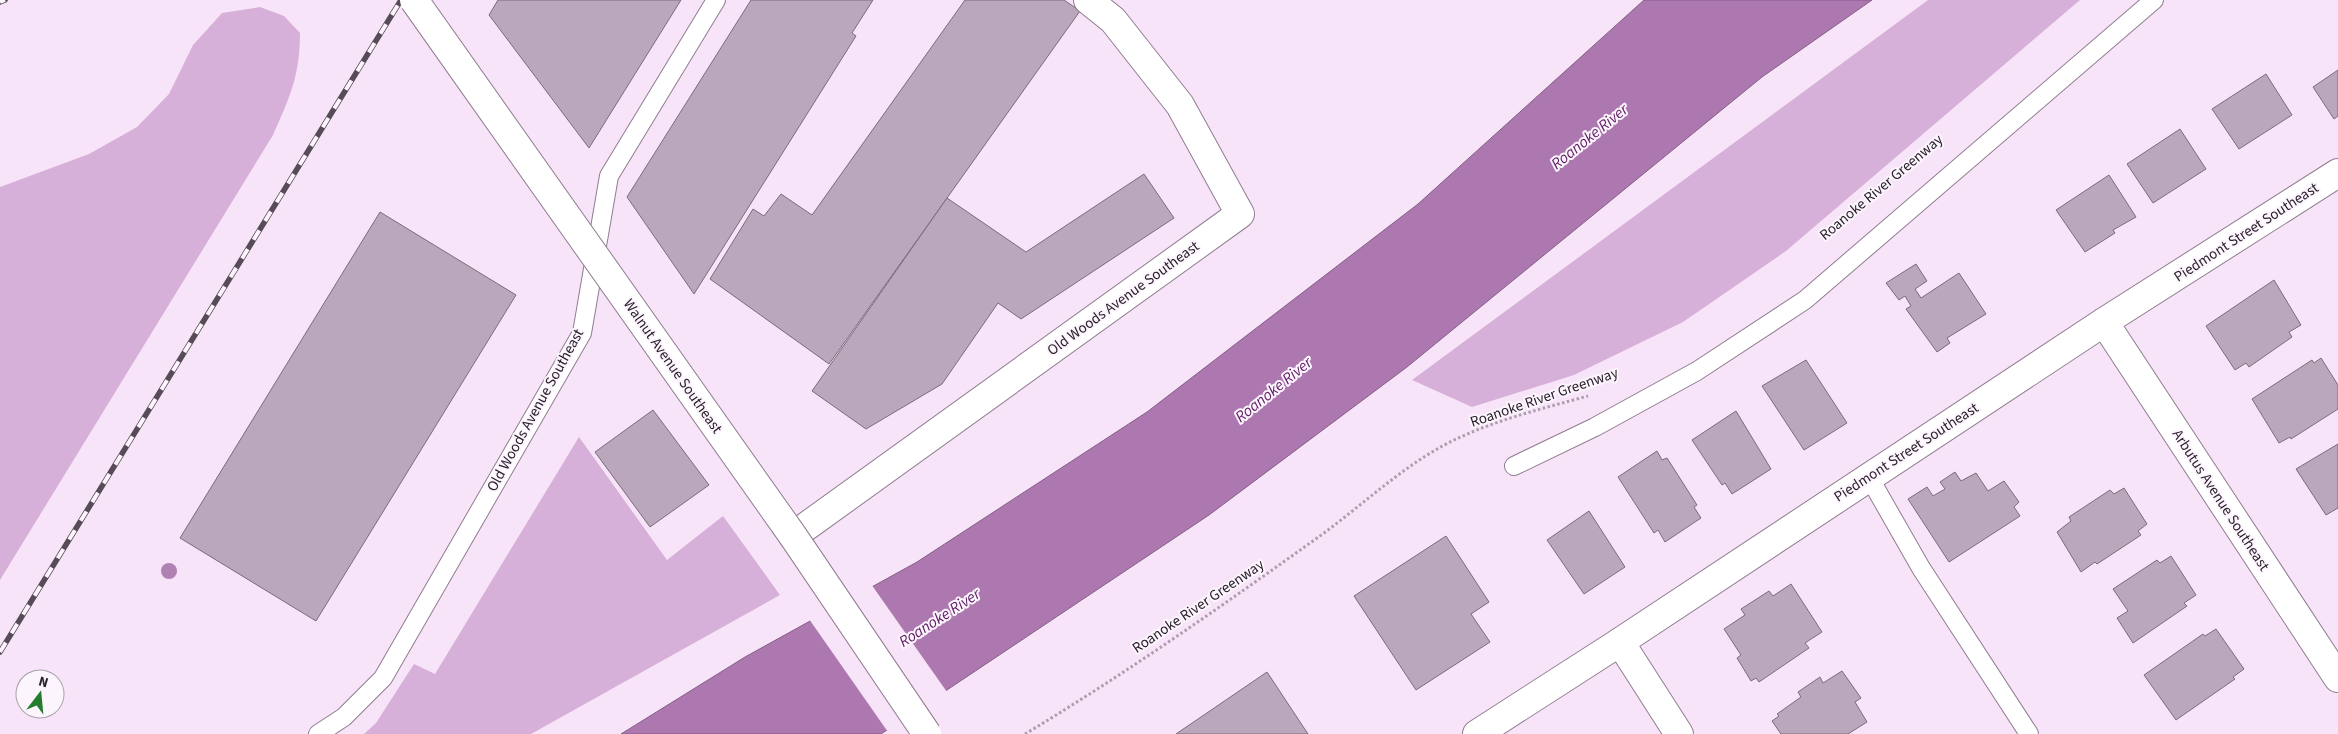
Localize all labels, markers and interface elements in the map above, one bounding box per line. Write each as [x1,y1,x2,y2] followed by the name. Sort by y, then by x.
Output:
[1546,98,1634,175] water label: Roanoke River
[1815,129,1948,245] street label: Roanoke River Greenway
[2170,178,2323,287] street label: Piedmont Street Southeast
[1043,236,1204,361] street label: Old Woods Avenue Southeast
[618,295,727,438] street label: Walnut Avenue Southeast
[482,325,589,496] street label: Old Woods Avenue Southeast
[1230,351,1318,428] water label: Roanoke River
[1467,362,1621,433] street label: Roanoke River Greenway
[1830,398,1983,507] street label: Piedmont Street Southeast
[2167,425,2274,575] street label: Arbutus Avenue Southeast
[1128,554,1268,659] street label: Roanoke River Greenway
[894,582,986,652] water label: Roanoke River
[15,669,65,719] north arrow
[36,672,51,693] text: N

